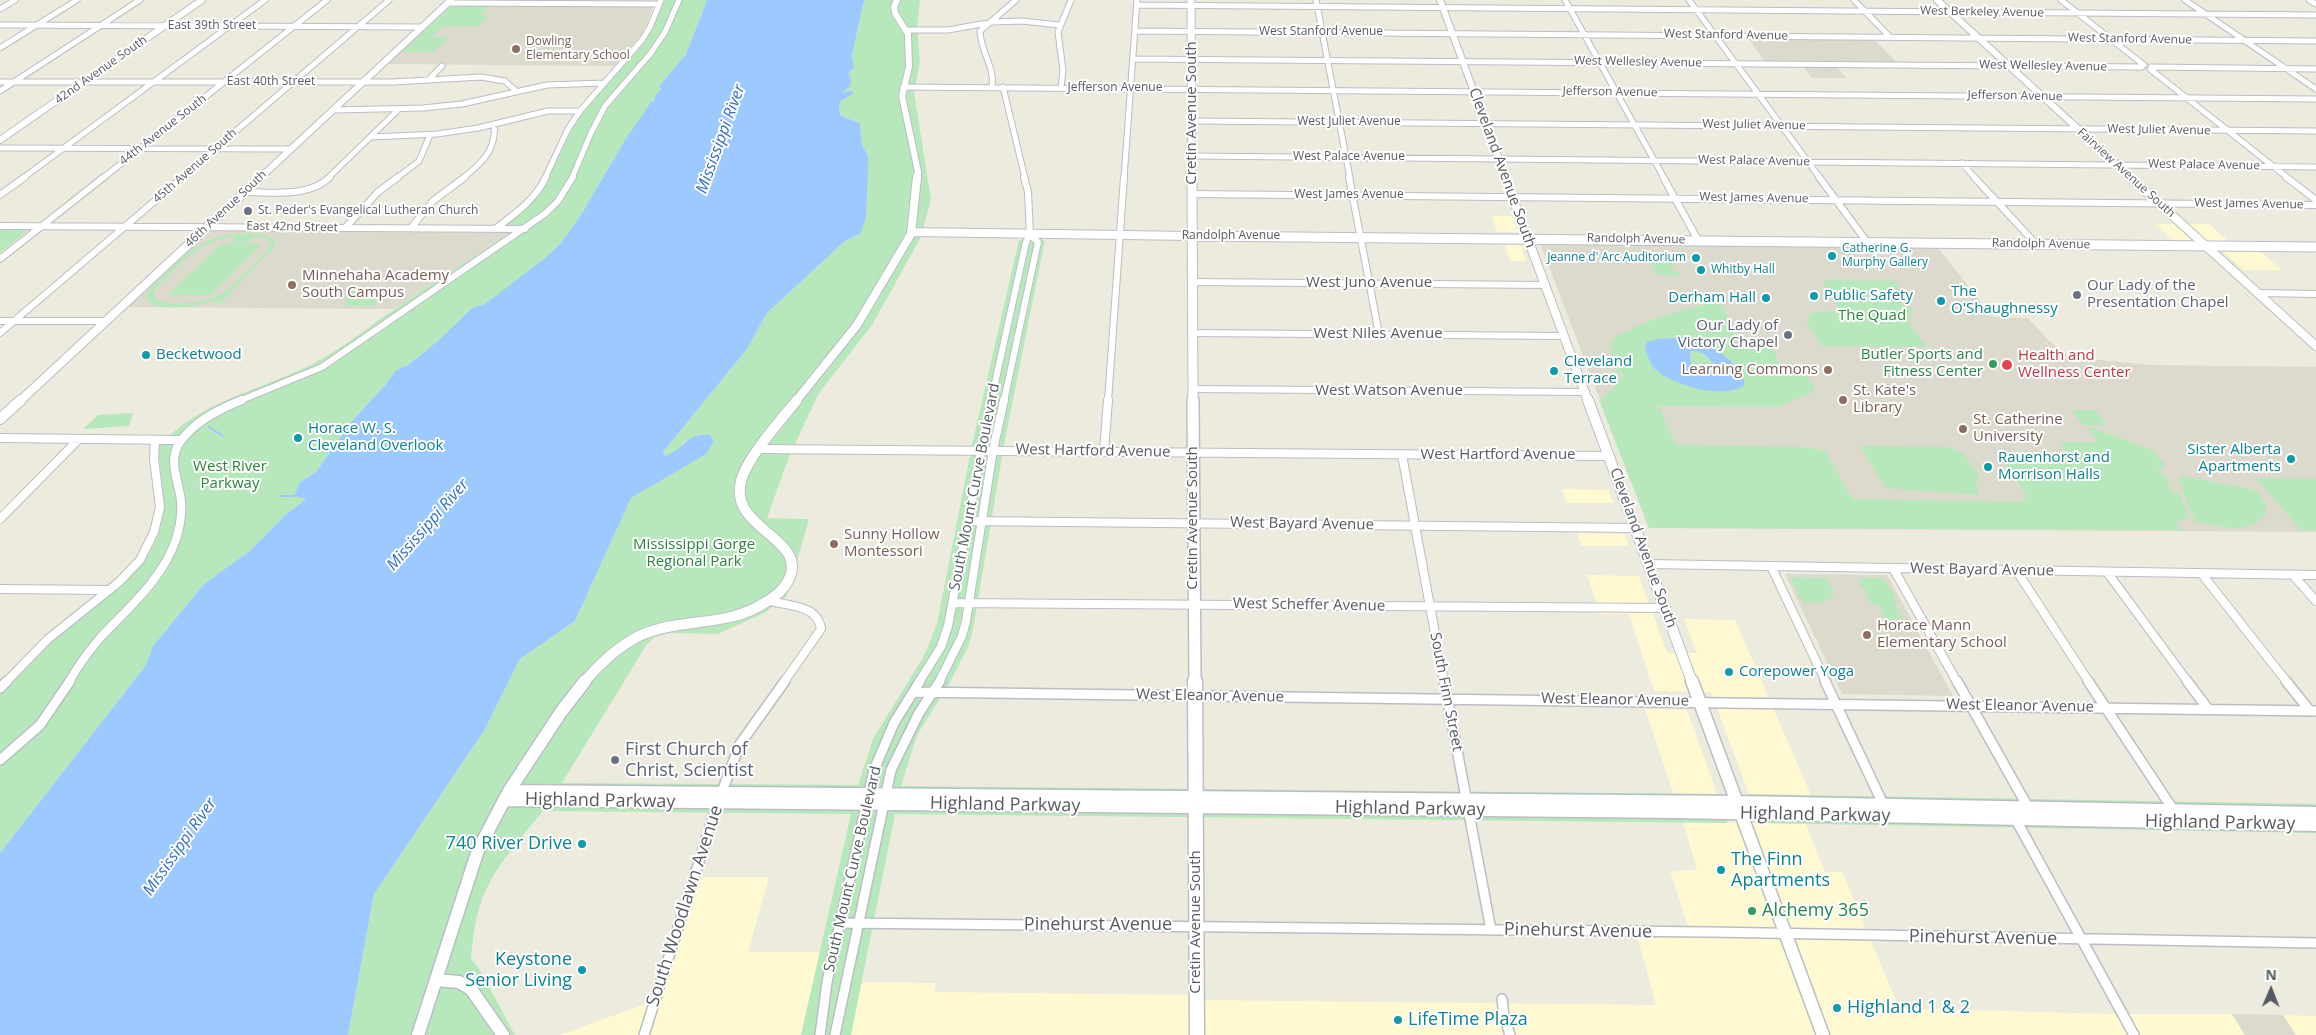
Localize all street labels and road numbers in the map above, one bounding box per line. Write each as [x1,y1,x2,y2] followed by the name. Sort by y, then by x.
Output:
[1920,4,2044,20] street label: West Berkeley Avenue
[168,19,256,33] street label: East 39th Street
[1259,25,1383,39] street label: West Stanford Avenue
[1664,27,1788,43] street label: West Stanford Avenue
[2068,31,2192,47] street label: West Stanford Avenue
[52,33,150,107] street label: 42nd Avenue South
[1183,41,1201,185] street label: Cretin Avenue South
[1574,54,1702,70] street label: West Wellesley Avenue
[1979,58,2107,74] street label: West Wellesley Avenue
[227,75,315,89] street label: East 40th Street
[1068,81,1162,95] street label: Jefferson Avenue
[1562,84,1658,100] street label: Jefferson Avenue
[1465,85,1539,251] street label: Cleveland Avenue South
[1967,88,2063,104] street label: Jefferson Avenue
[117,92,209,168] street label: 44th Avenue South
[1297,115,1401,129] street label: West Juliet Avenue
[1702,117,1806,133] street label: West Juliet Avenue
[2107,122,2211,138] street label: West Juliet Avenue
[2074,125,2178,221] street label: Fairview Avenue South
[150,126,240,206] street label: 45th Avenue South
[1293,150,1405,164] street label: West Palace Avenue
[1698,153,1810,169] street label: West Palace Avenue
[2148,157,2260,173] street label: West Palace Avenue
[182,168,270,250] street label: 46th Avenue South
[1294,188,1404,202] street label: West James Avenue
[1699,190,1809,206] street label: West James Avenue
[2194,196,2304,212] street label: West James Avenue
[246,219,338,235] street label: East 42nd Street
[1182,229,1280,243] street label: Randolph Avenue
[1587,231,1685,247] street label: Randolph Avenue
[1992,236,2090,252] street label: Randolph Avenue
[1306,274,1432,292] street label: West Juno Avenue
[1313,325,1443,343] street label: West Niles Avenue
[946,382,1004,592] street label: South Mount Curve Boulevard
[1315,382,1463,400] street label: West Watson Avenue
[1015,441,1171,461] street label: West Hartford Avenue
[1184,446,1202,590] street label: Cretin Avenue South
[1420,446,1576,464] street label: West Hartford Avenue
[1606,465,1680,631] street label: Cleveland Avenue South
[1230,514,1374,534] street label: West Bayard Avenue
[1910,560,2054,580] street label: West Bayard Avenue
[1233,595,1385,615] street label: West Scheffer Avenue
[1426,631,1466,753] street label: South Finn Street
[1136,686,1284,706] street label: West Eleanor Avenue
[1541,690,1689,710] street label: West Eleanor Avenue
[1946,696,2094,716] street label: West Eleanor Avenue
[821,764,885,974] street label: South Mount Curve Boulevard
[525,789,675,813] street label: Highland Parkway
[930,793,1080,817] street label: Highland Parkway
[1335,797,1485,821] street label: Highland Parkway
[642,803,728,1009] street label: South Woodlawn Avenue
[1740,803,1890,827] street label: Highland Parkway
[2145,811,2295,835] street label: Highland Parkway
[1187,850,1205,994] street label: Cretin Avenue South
[1024,914,1172,936] street label: Pinehurst Avenue
[1504,919,1652,943] street label: Pinehurst Avenue
[1909,926,2057,950] street label: Pinehurst Avenue

